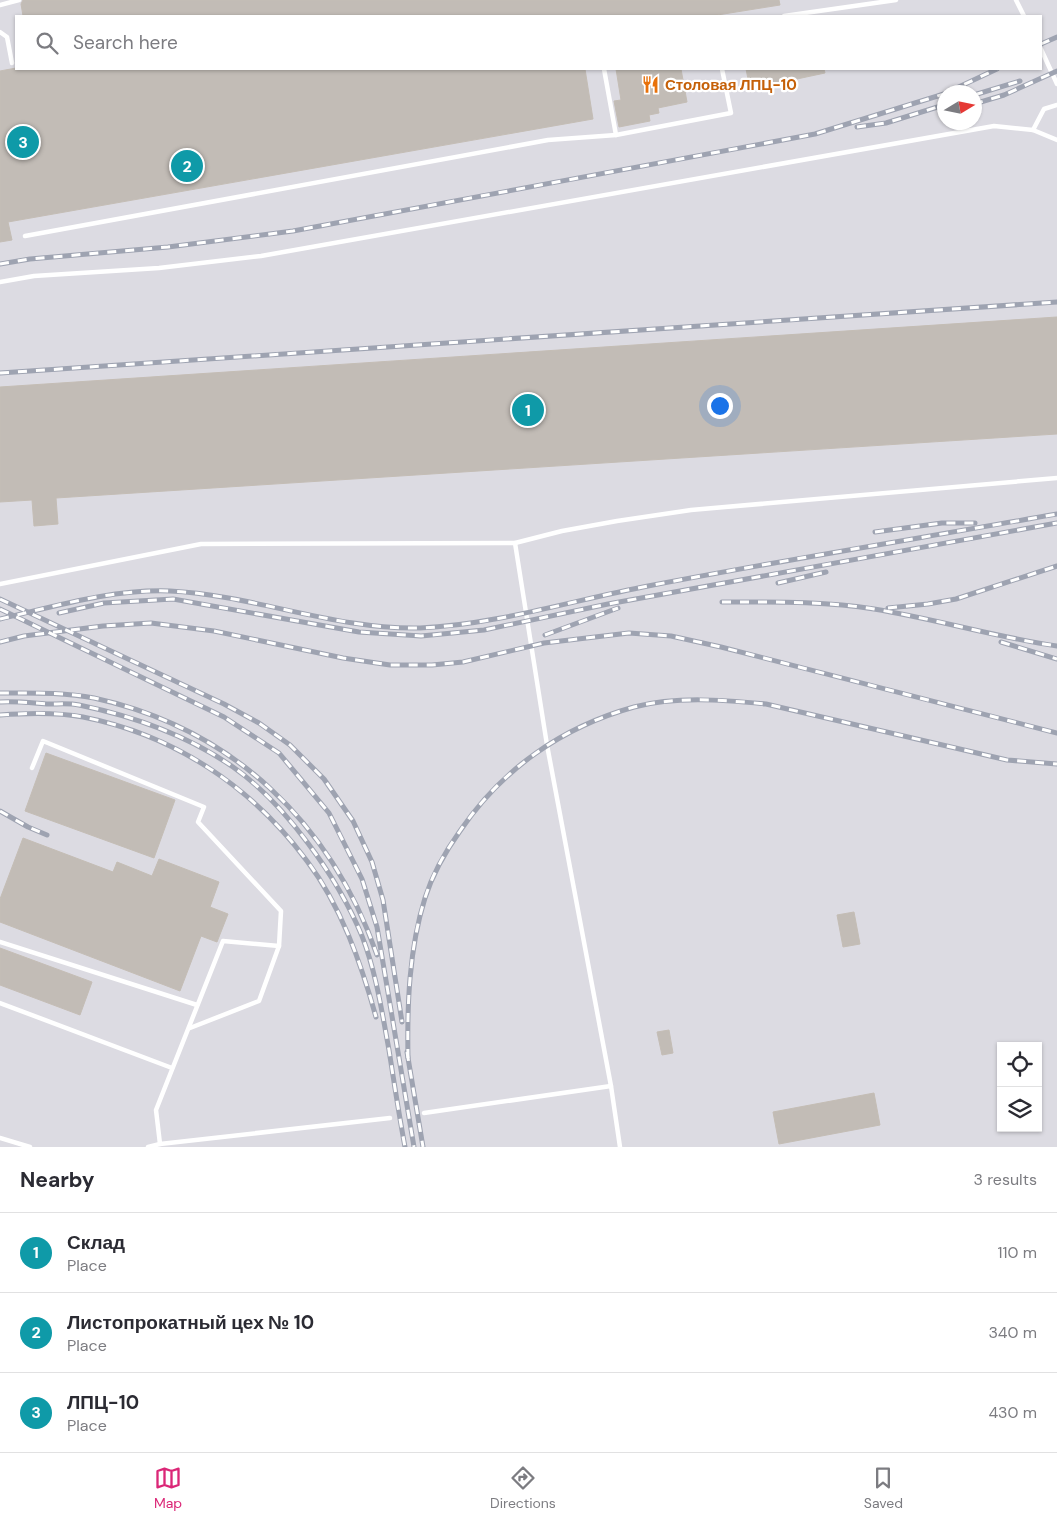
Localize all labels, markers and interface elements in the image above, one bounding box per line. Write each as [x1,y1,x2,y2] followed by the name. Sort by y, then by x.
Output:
[15,15,1042,70] search box
[33,29,61,57] icon: search
[73,30,178,55] text: Search here
[641,75,661,95] restaurant icon: Столовая ЛПЦ-10
[665,75,797,95] place label: Столовая ЛПЦ-10
[937,85,982,130] north arrow
[7,123,39,161] pin: 3
[171,147,203,185] pin: 2
[512,391,544,429] pin: 1
[707,393,733,419] your location
[997,1042,1042,1132] map controls
[997,1042,1042,1087] button: locate
[997,1087,1042,1132] button: layers
[20,1166,94,1194] text: Nearby
[974,1169,1037,1190] text: 3 results
[67,1230,125,1255] text: Склад
[33,1242,39,1263] text: 1
[998,1242,1037,1263] text: 110 m
[67,1255,107,1276] text: Place
[67,1310,314,1335] text: Листопрокатный цех № 10
[31,1322,41,1343] text: 2
[988,1322,1037,1343] text: 340 m
[67,1335,107,1356] text: Place
[67,1390,139,1415] text: ЛПЦ-10
[31,1402,41,1423] text: 3
[988,1402,1037,1423] text: 430 m
[67,1415,107,1436] text: Place
[154,1464,182,1512] tab: Map
[490,1464,556,1512] tab: Directions
[864,1464,903,1512] tab: Saved

